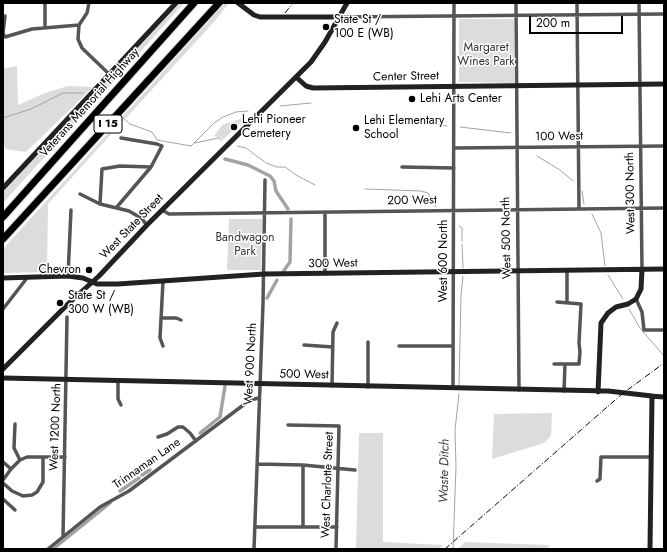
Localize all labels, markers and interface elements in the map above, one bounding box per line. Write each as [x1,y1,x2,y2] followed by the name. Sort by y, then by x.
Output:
[531,8,625,34] scale bar
[334,13,394,41] place label: State St / 100 E (WB)
[536,14,570,32] text: 200 m
[321,22,331,32] marker: State St / 100 E (WB)
[457,41,515,69] park label: Margaret Wines Park
[37,45,143,161] street label: Veterans Memorial Highway
[373,69,439,85] street label: Center Street
[420,92,502,106] place label: Lehi Arts Center
[407,94,417,104] marker: Lehi Arts Center
[242,113,306,141] place label: Lehi Pioneer Cemetery
[364,114,444,142] place label: Lehi Elementary School
[94,115,122,133] road number: I 15
[229,122,239,132] marker: Lehi Pioneer Cemetery
[351,123,361,133] marker: Lehi Elementary School
[535,129,583,145] street label: 100 West
[623,152,639,234] street label: West 300 North
[97,191,167,263] street label: West State Street
[387,193,437,209] street label: 200 West
[499,197,515,279] street label: West 500 North
[437,220,451,302] street label: West 600 North
[215,231,275,259] park label: Bandwagon Park
[308,256,358,272] street label: 300 West
[38,263,81,277] place label: Chevron
[84,265,94,275] marker: Chevron
[68,289,134,317] place label: State St / 300 W (WB)
[55,298,65,308] marker: State St / 300 W (WB)
[242,322,260,406] street label: West 900 North
[279,367,329,383] street label: 500 West
[47,383,65,471] street label: West 1200 North
[319,432,337,538] street label: West Charlotte Street
[111,435,183,493] street label: Trinnaman Lane
[437,439,453,503] water label: Waste Ditch

